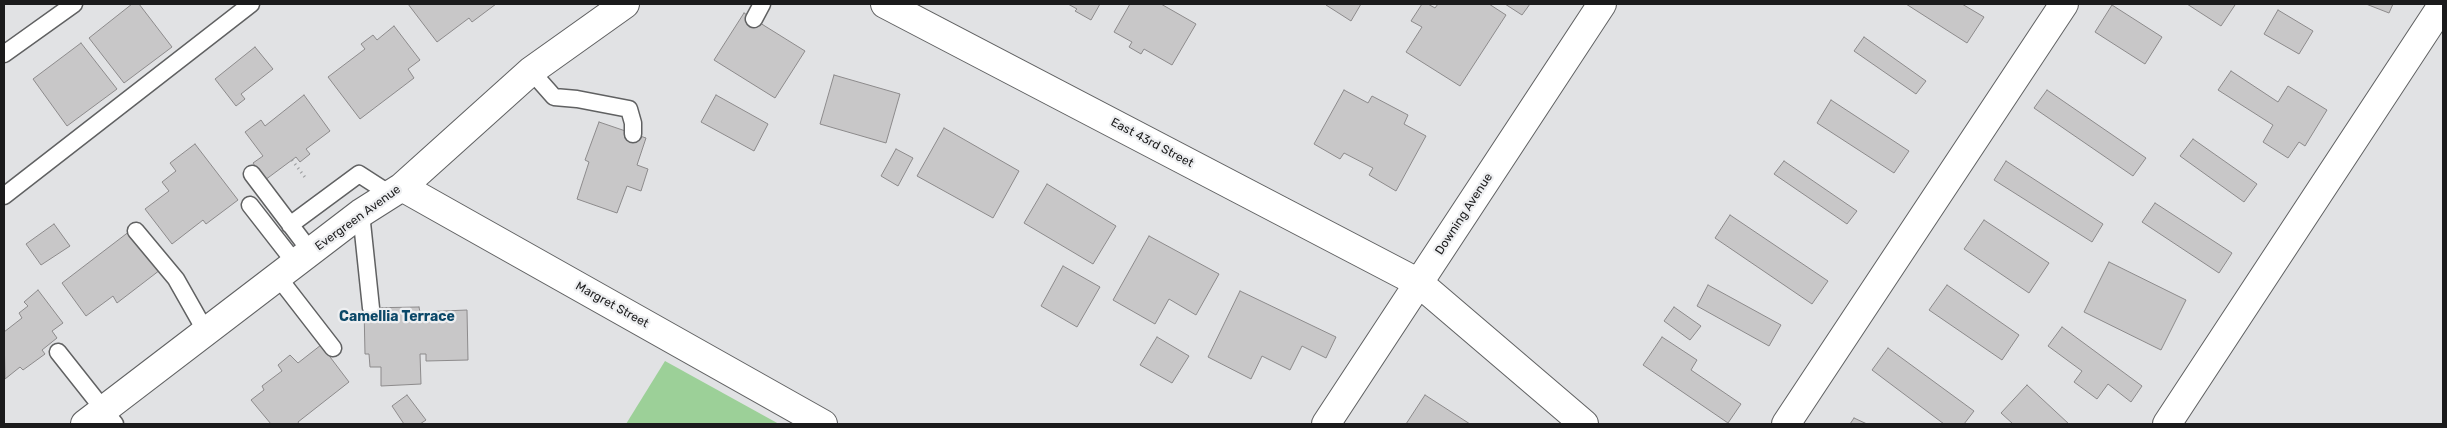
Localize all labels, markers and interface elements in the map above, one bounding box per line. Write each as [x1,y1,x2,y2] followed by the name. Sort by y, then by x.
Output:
[1108,115,1196,171] street label: East 43rd Street
[1432,171,1496,257] street label: Downing Avenue
[313,182,403,254] street label: Evergreen Avenue
[573,279,651,331] street label: Margret Street
[339,309,455,325] district label: Camellia Terrace

